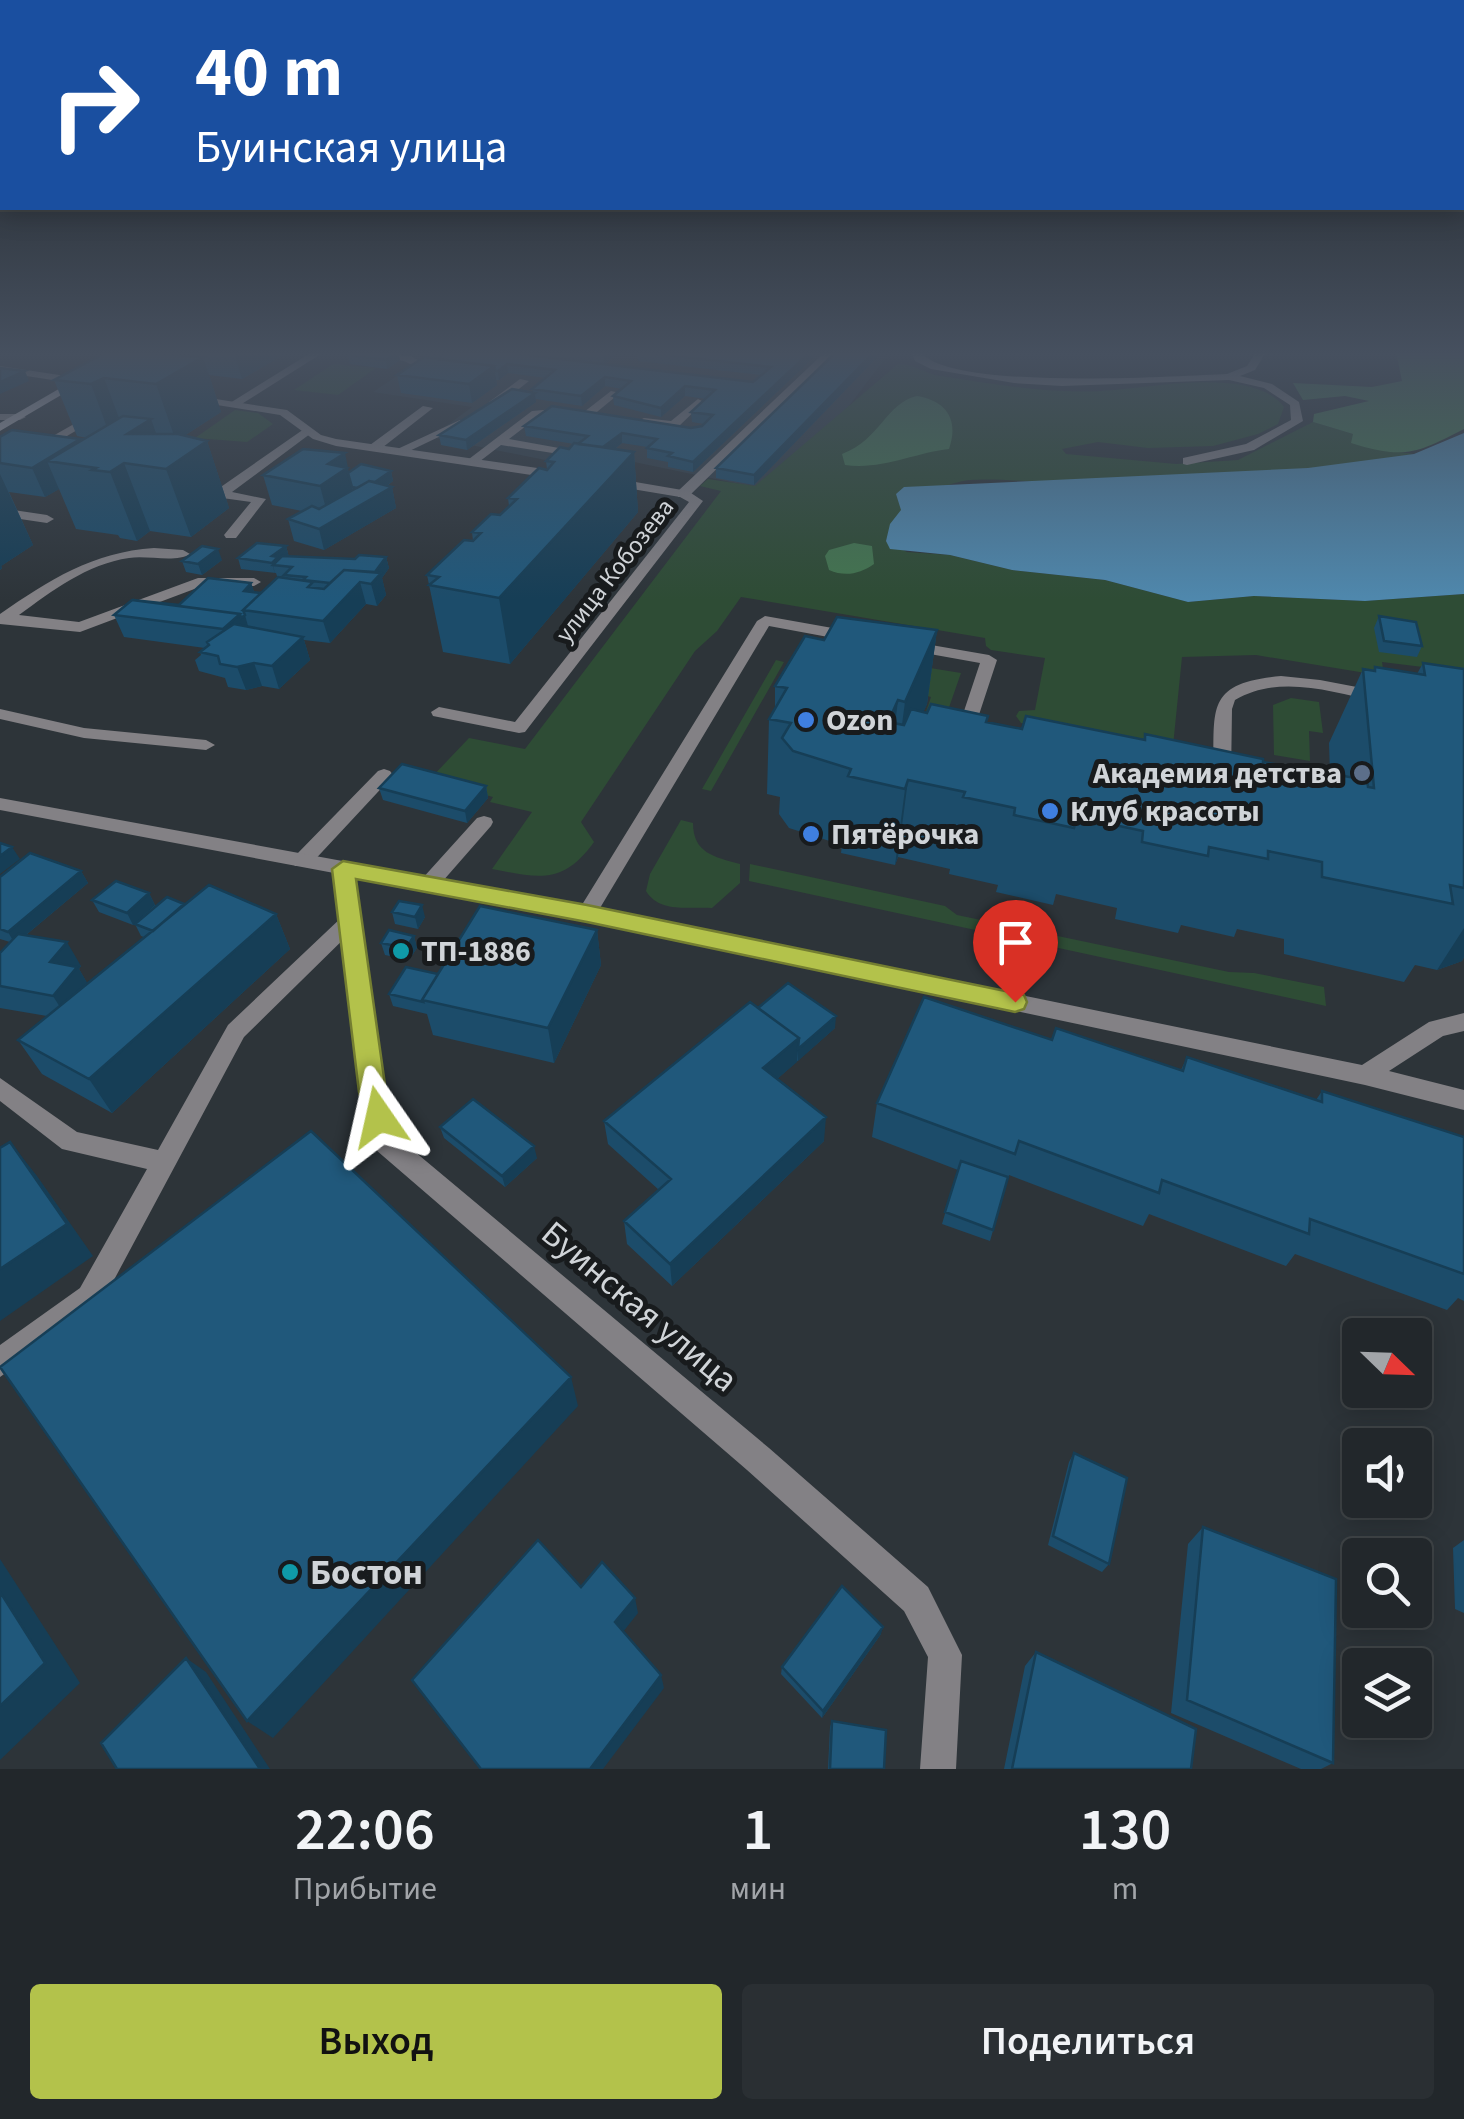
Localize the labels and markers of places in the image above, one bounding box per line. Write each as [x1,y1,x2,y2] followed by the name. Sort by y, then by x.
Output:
[826,699,893,742] place label: Ozon
[795,709,817,731] marker: Ozon
[1092,752,1342,795] place label: Академия детства
[1351,762,1373,784] marker: Академия детства
[1070,790,1260,833] place label: Клуб красоты
[1039,800,1061,822] marker: Клуб красоты
[831,813,979,856] place label: Пятёрочка
[800,823,822,845] marker: Пятёрочка
[973,900,1058,1003] pin
[421,930,531,973] place label: ТП-1886
[390,940,412,962] marker: ТП-1886
[310,1548,423,1598] place label: Бостон
[279,1561,301,1583] marker: Бостон

